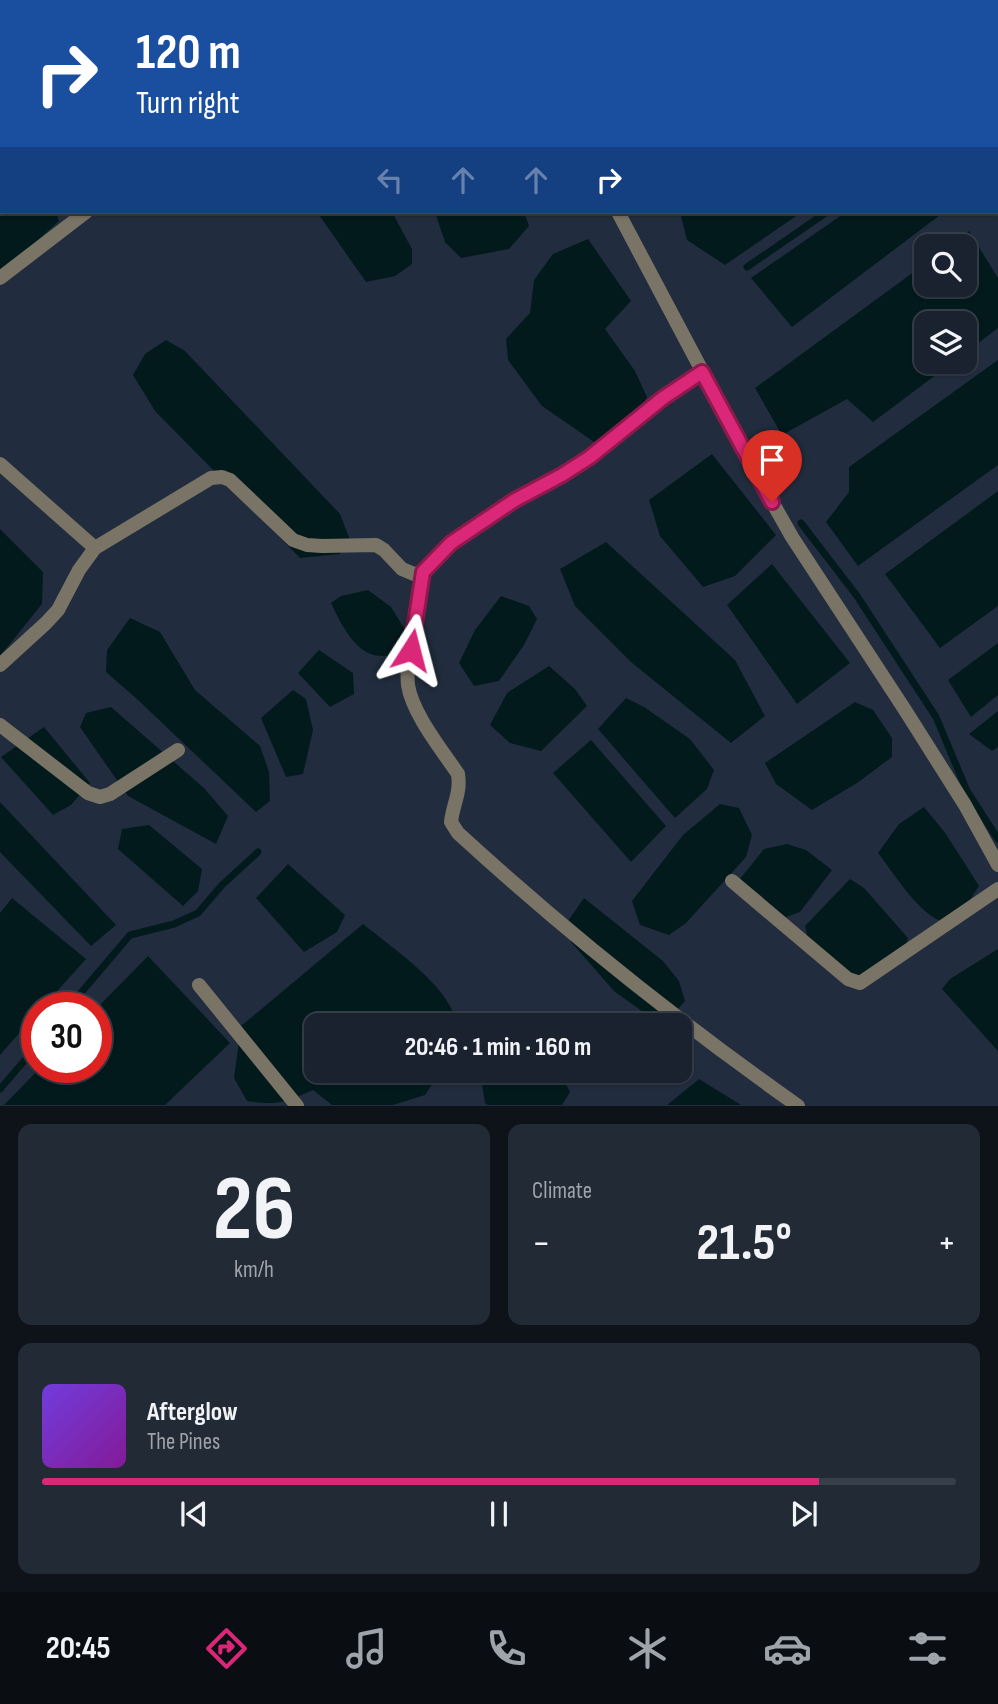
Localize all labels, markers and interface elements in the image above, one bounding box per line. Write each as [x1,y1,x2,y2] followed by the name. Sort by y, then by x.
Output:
[136,24,241,83] text: 120 m
[21,28,112,119] icon: right
[136,84,240,123] text: Turn right
[371,161,409,199] icon: left
[444,161,482,199] icon: ahead
[517,161,555,199] icon: ahead
[590,161,628,199] icon: right
[914,234,977,374] map controls
[914,234,977,297] button: search
[914,311,977,374] button: layers
[742,430,802,502] pin
[753,441,791,479] icon: arrive
[374,613,448,687] position arrow
[21,992,112,1083] speed limit sign: 30
[405,1032,591,1063] text: 20:46 · 1 min · 160 m
[213,1156,295,1265] text: 26
[532,1177,592,1205] text: Climate
[696,1212,792,1275] text: 21.5°
[532,1221,551,1266] text: −
[937,1221,956,1266] text: +
[234,1256,274,1284] text: km/h
[147,1397,238,1428] text: Afterglow
[147,1428,220,1456] text: The Pines
[175,1495,213,1533] icon: previous
[480,1495,518,1533] icon: pause
[785,1495,823,1533] icon: next
[202,1624,251,1673] icon: directions
[342,1624,391,1673] icon: music
[482,1624,531,1673] icon: phone
[623,1624,672,1673] icon: climate
[763,1624,812,1673] icon: car
[903,1624,952,1673] icon: filters
[46,1629,111,1668] text: 20:45

